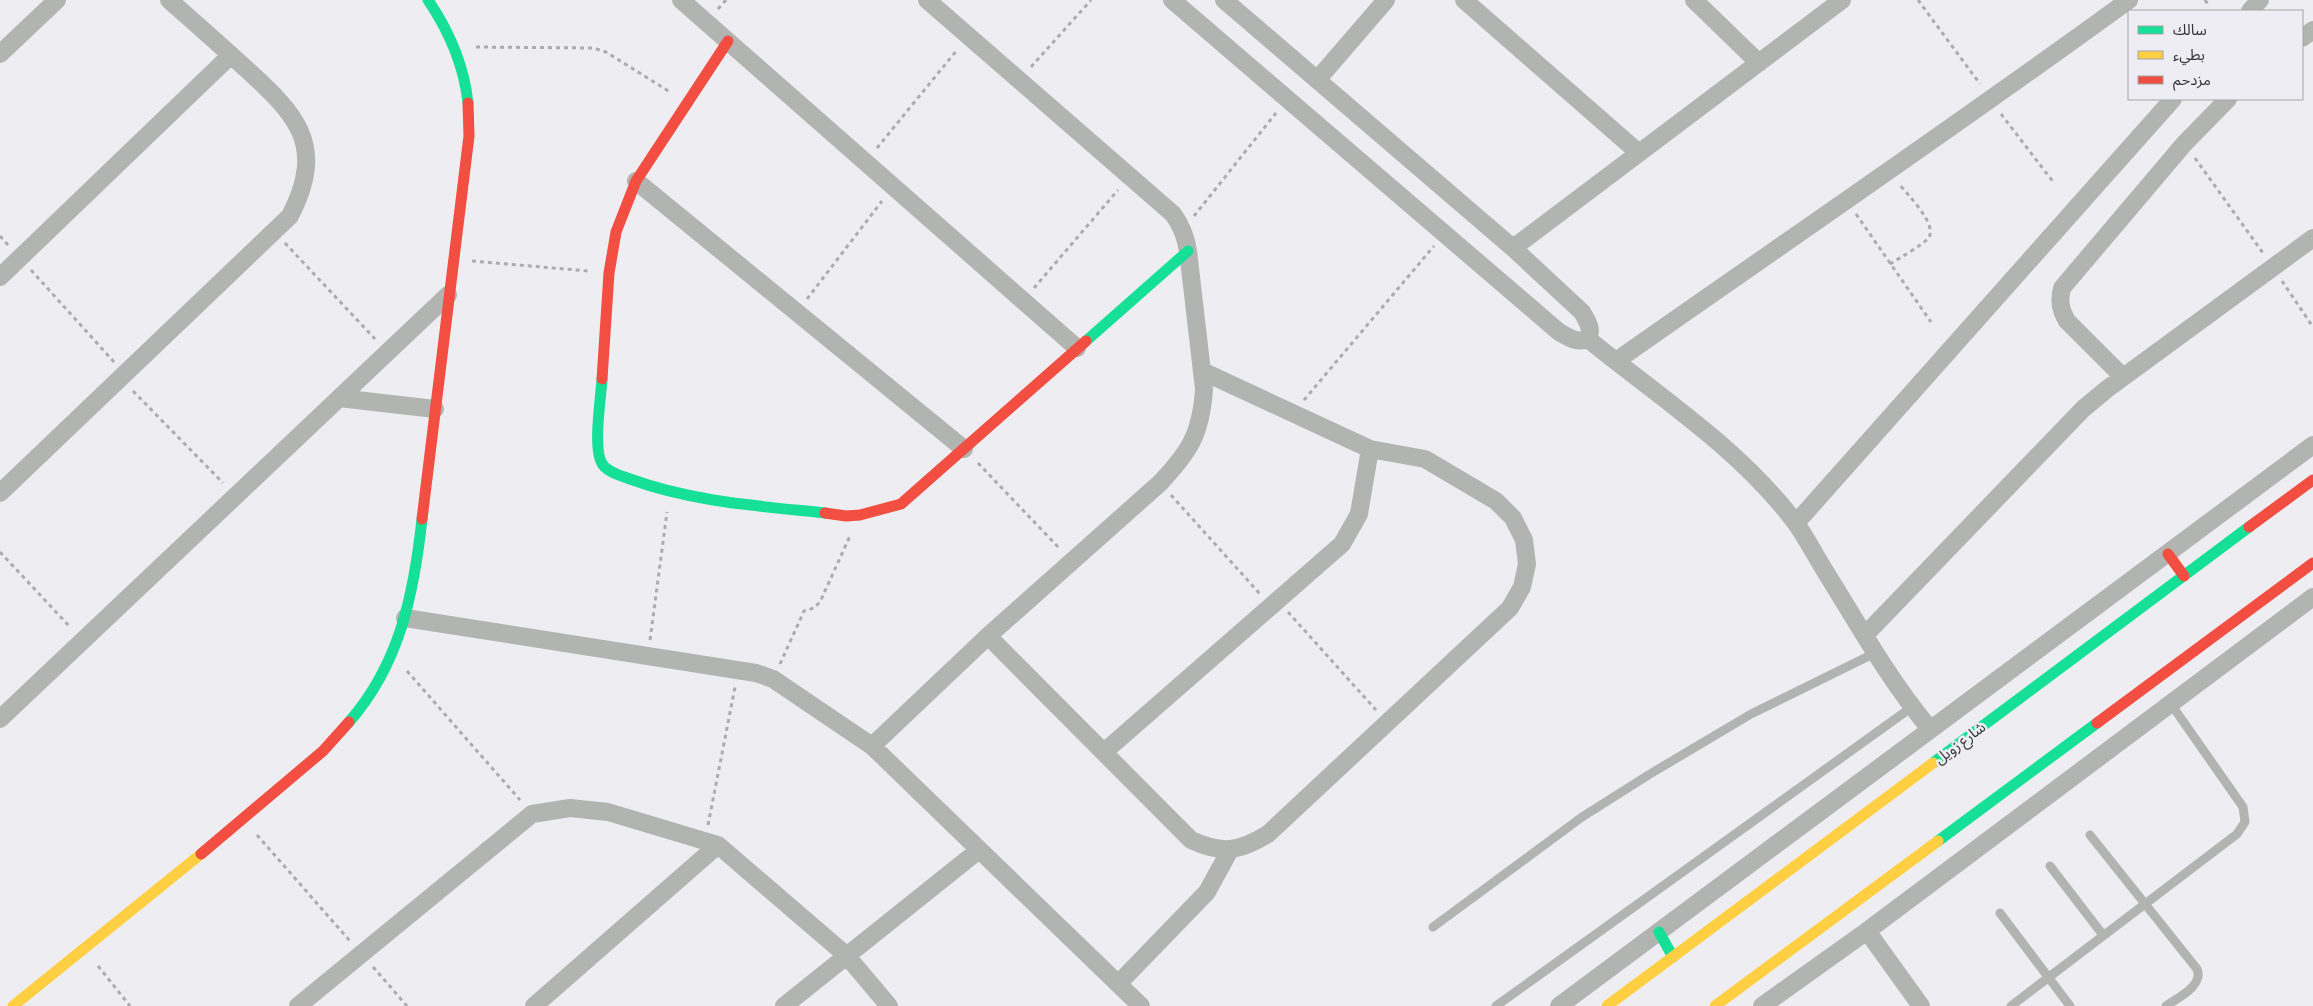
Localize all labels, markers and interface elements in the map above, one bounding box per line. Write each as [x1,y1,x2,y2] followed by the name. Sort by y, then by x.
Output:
[2128,10,2303,100] legend
[2173,23,2207,38] text: سالك
[2173,48,2205,66] text: بطيء
[2173,73,2211,91] text: مزدحم
[1932,719,1991,770] street label: شارع زويل

